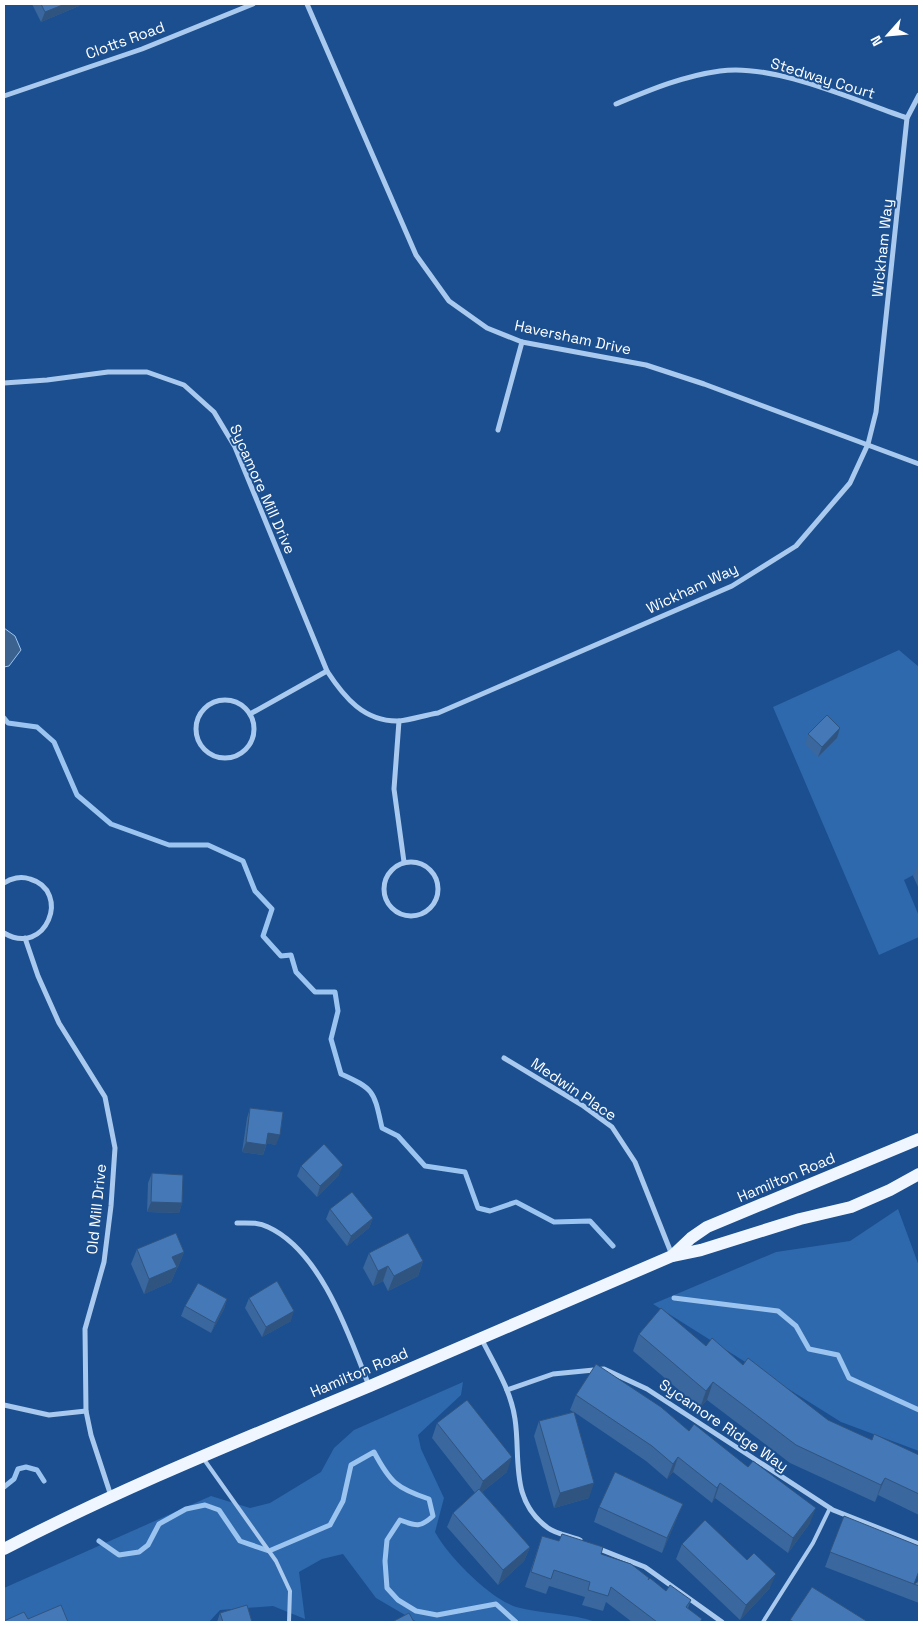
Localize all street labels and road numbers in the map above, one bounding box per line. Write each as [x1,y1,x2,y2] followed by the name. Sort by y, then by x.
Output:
[83,17,167,63] street label: Clotts Road
[768,53,878,103] street label: Stedway Court
[867,198,897,298] street label: Wickham Way
[513,315,633,359] street label: Haversham Drive
[226,421,300,557] street label: Sycamore Mill Drive
[643,558,741,618] street label: Wickham Way
[528,1053,621,1125] street label: Medwin Place
[734,1148,838,1206] street label: Hamilton Road
[82,1163,110,1255] street label: Old Mill Drive
[307,1343,411,1401] street label: Hamilton Road
[656,1375,792,1475] street label: Sycamore Ridge Way

